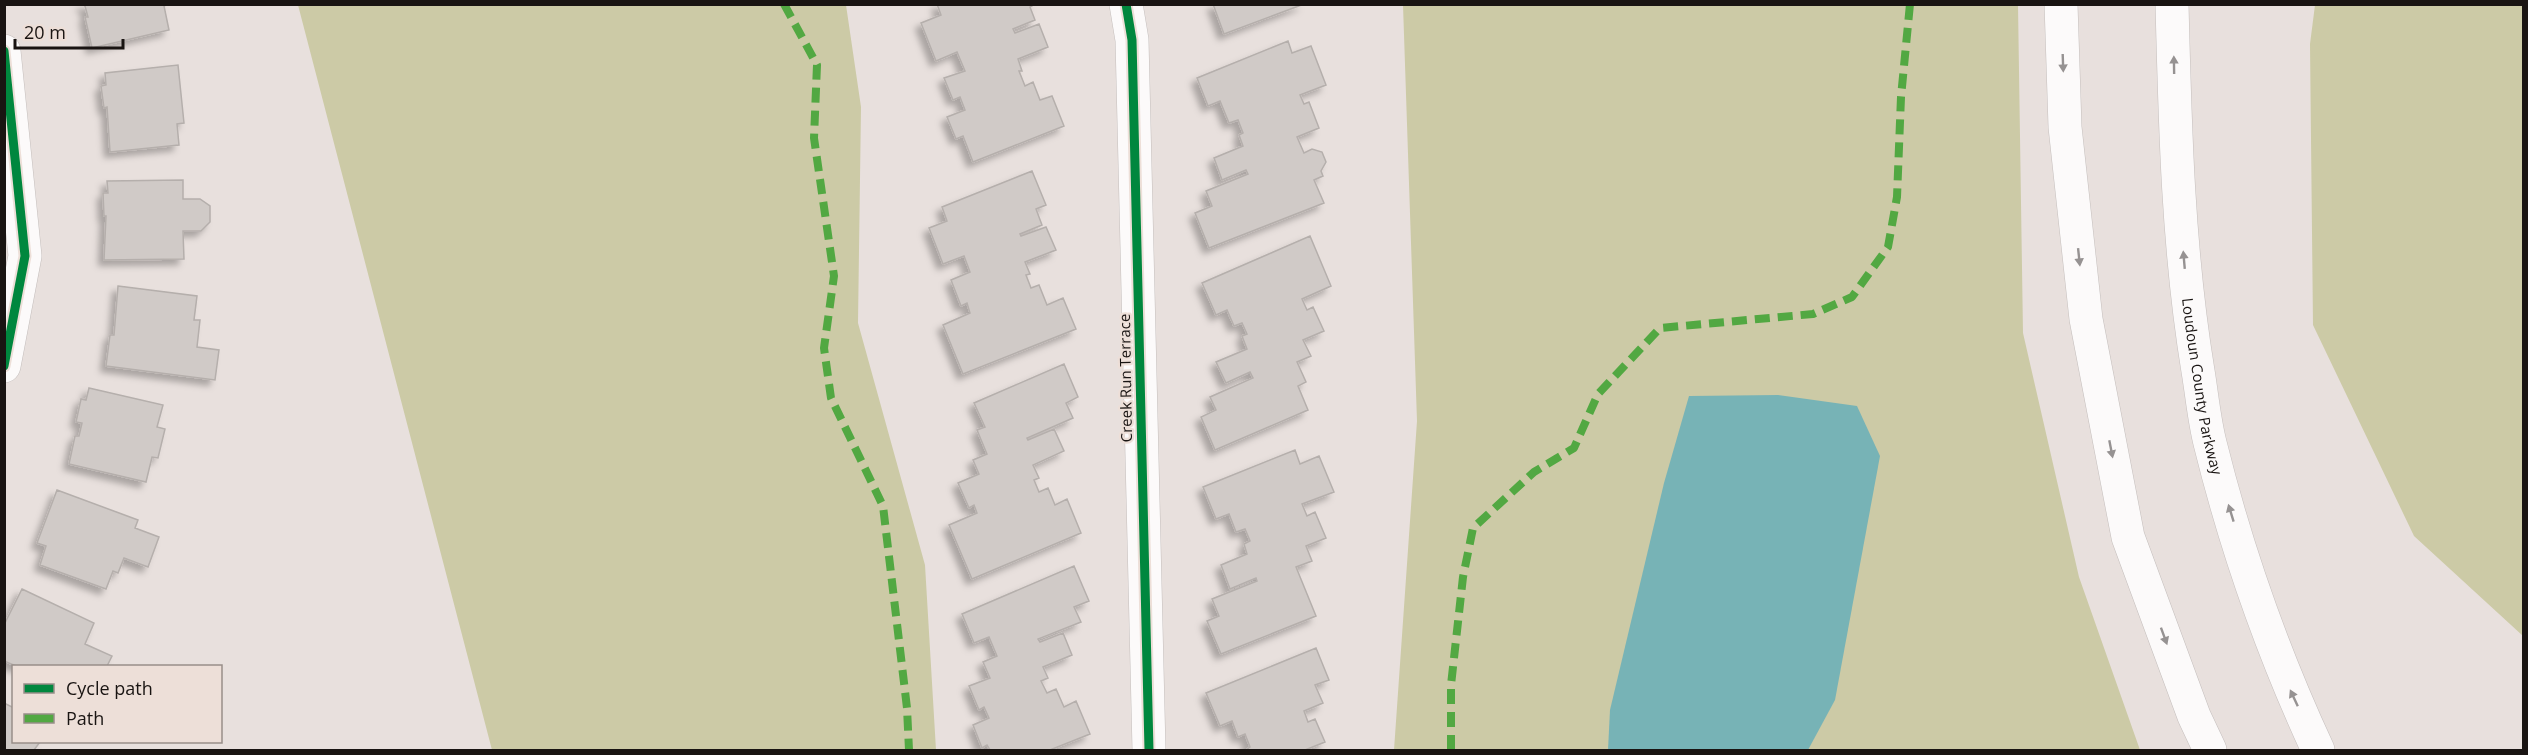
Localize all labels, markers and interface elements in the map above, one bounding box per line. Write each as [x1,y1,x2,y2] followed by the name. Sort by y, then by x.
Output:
[15,12,123,50] scale bar
[24,20,66,44] text: 20 m
[2058,53,2068,72] one-way arrow
[2169,56,2178,75] one-way arrow
[2074,248,2084,267] one-way arrow
[2179,250,2189,269] one-way arrow
[2178,297,2228,477] street label: Loudoun County Parkway
[1114,314,1136,442] street label: Creek Run Terrace
[2107,440,2116,459] one-way arrow
[2226,504,2235,522] one-way arrow
[2160,627,2170,645] one-way arrow
[12,665,222,743] legend
[66,676,153,700] text: Cycle path
[2289,689,2298,706] one-way arrow
[66,706,104,730] text: Path

